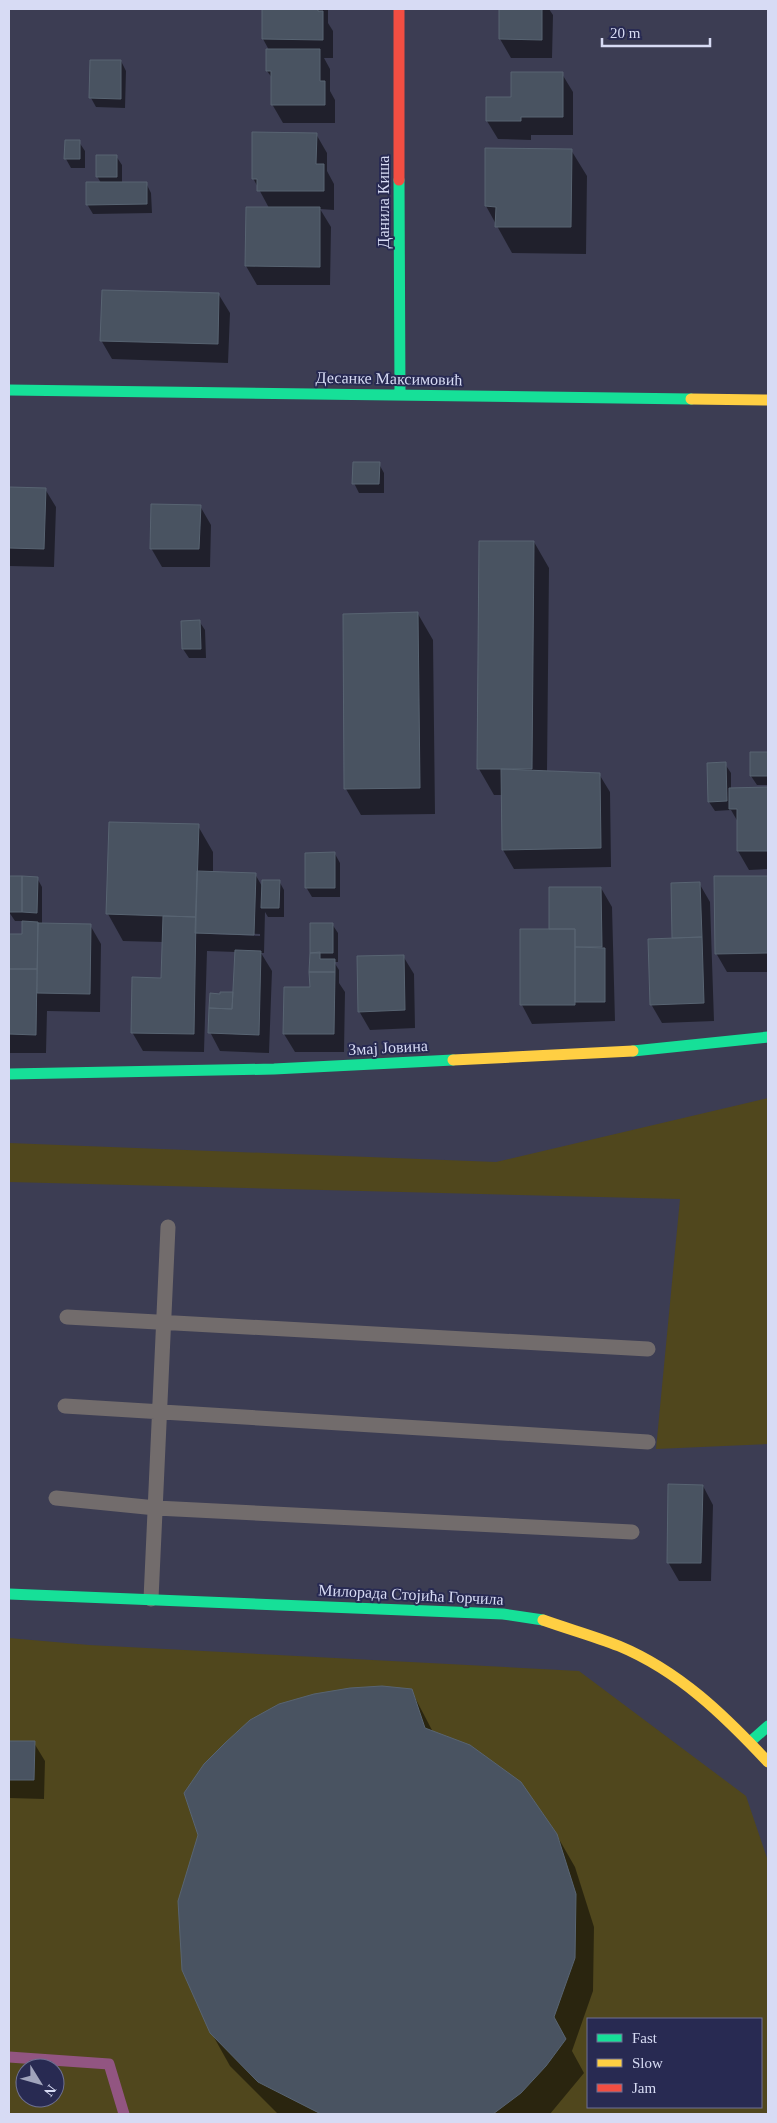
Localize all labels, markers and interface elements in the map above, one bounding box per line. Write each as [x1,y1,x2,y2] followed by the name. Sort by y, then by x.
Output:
[602,15,710,47] scale bar
[610,25,641,41] text: 20 m
[375,156,393,248] street label: Данила Киша
[316,369,462,389] street label: Десанке Максимовић
[348,1037,428,1059] street label: Змај Јовина
[318,1581,504,1609] street label: Милорада Стојића Горчила
[587,2018,762,2108] legend
[632,2030,658,2046] text: Fast
[632,2055,663,2071] text: Slow
[15,2058,65,2108] north arrow
[632,2080,656,2096] text: Jam
[41,2082,59,2099] text: N

